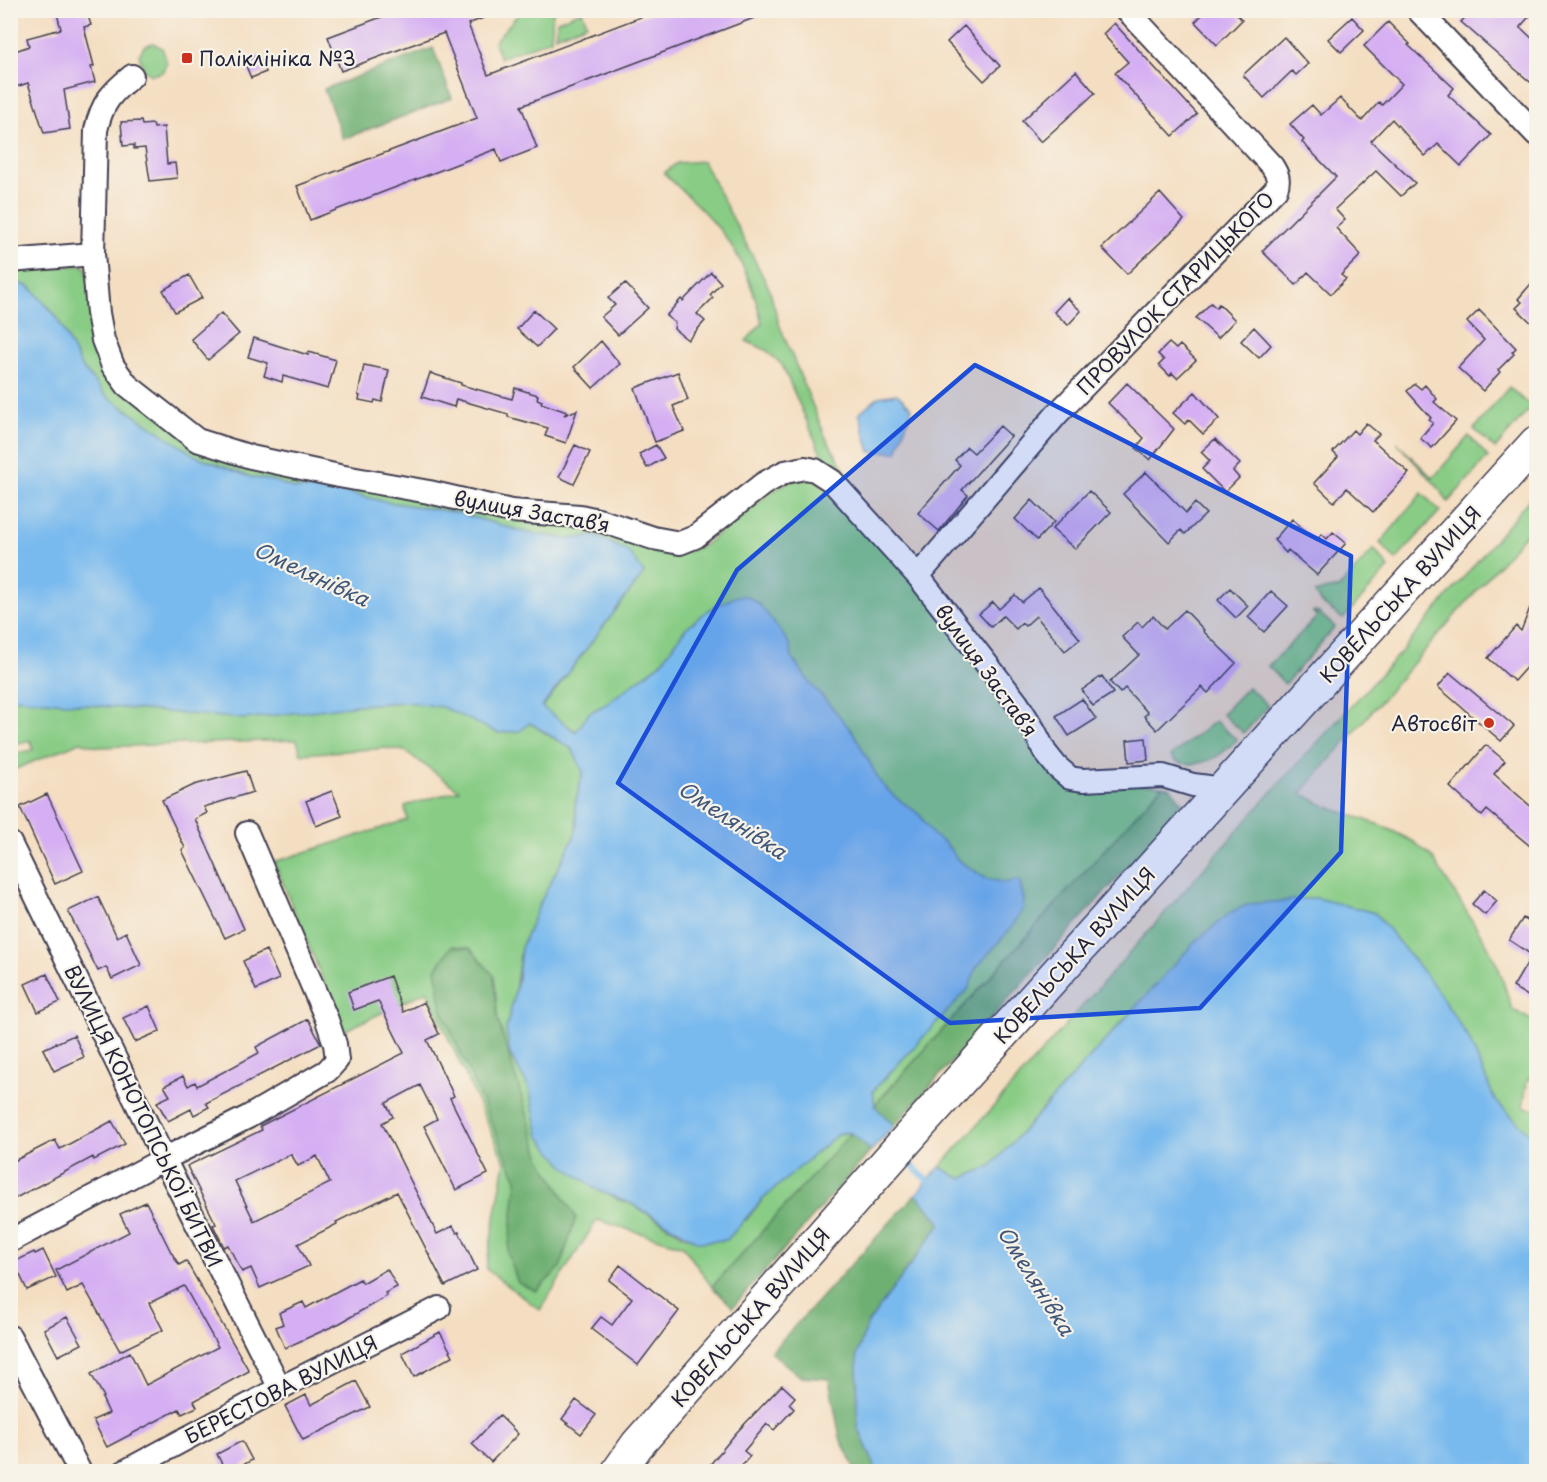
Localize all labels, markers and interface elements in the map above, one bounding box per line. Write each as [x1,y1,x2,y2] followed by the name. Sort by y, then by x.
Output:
[199,43,356,73] place label: Поліклініка №3
[180,51,194,65] marker: Поліклініка №3
[1070,185,1280,401] street label: ПРОВУЛОК СТАРИЦЬКОГО
[452,483,612,539] street label: вулиця Заставʼя
[1312,499,1488,689] street label: КОВЕЛЬСЬКА ВУЛИЦЯ
[249,532,376,614] water label: Омелянівка
[929,597,1045,743] street label: вулиця Заставʼя
[1391,708,1477,738] place label: Автосвіт
[1482,716,1496,730] marker: Автосвіт
[672,772,794,867] water label: Омелянівка
[986,860,1162,1050] street label: КОВЕЛЬСЬКА ВУЛИЦЯ
[57,960,231,1272] street label: ВУЛИЦЯ КОНОТОПСЬКОЇ БИТВИ
[991,1219,1084,1342] water label: Омелянівка
[664,1221,836,1413] street label: КОВЕЛЬСЬКА ВУЛИЦЯ
[179,1327,383,1451] street label: БЕРЕСТОВА ВУЛИЦЯ

